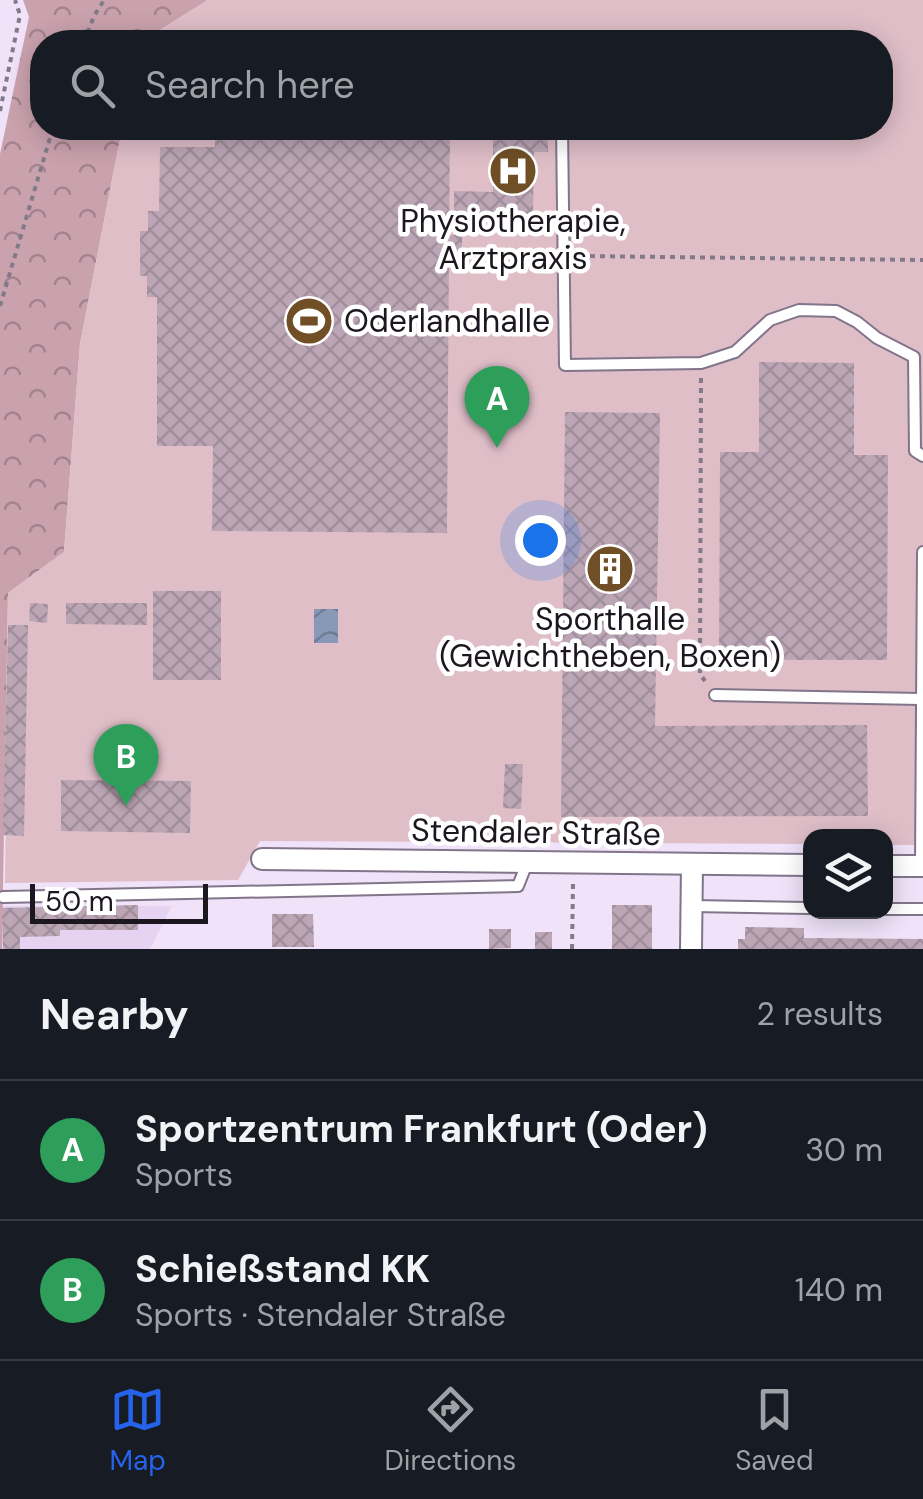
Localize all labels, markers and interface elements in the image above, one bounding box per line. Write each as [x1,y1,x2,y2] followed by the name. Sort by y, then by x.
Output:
[30,30,893,140] search box
[65,58,120,113] icon: search
[145,60,355,110] text: Search here
[487,145,539,197] hospital icon: Physiotherapie, Arztpraxis
[400,200,626,279] place label: Physiotherapie, Arztpraxis
[283,295,335,347] sports icon: Oderlandhalle
[344,300,550,342] place label: Oderlandhalle
[464,366,530,448] pin: A
[515,515,566,566] your location
[584,543,636,595] building icon: Sporthalle (Gewichtheben, Boxen)
[439,598,781,677] place label: Sporthalle (Gewichtheben, Boxen)
[94,724,158,806] pin: B
[411,809,661,855] street label: Stendaler Straße
[803,829,893,919] map controls
[803,829,893,919] button: layers
[30,879,208,924] scale bar
[45,883,114,920] text: 50 m
[40,987,189,1042] text: Nearby
[757,993,883,1035] text: 2 results
[135,1104,708,1154] text: Sportzentrum Frankfurt (Oder)
[61,1129,84,1171] text: A
[805,1129,883,1171] text: 30 m
[135,1154,233,1196] text: Sports
[135,1244,430,1294] text: Schießstand KK
[62,1269,83,1311] text: B
[795,1269,883,1311] text: 140 m
[135,1294,506,1336] text: Sports · Stendaler Straße
[109,1382,166,1479] tab: Map
[385,1382,516,1479] tab: Directions
[735,1382,814,1479] tab: Saved

